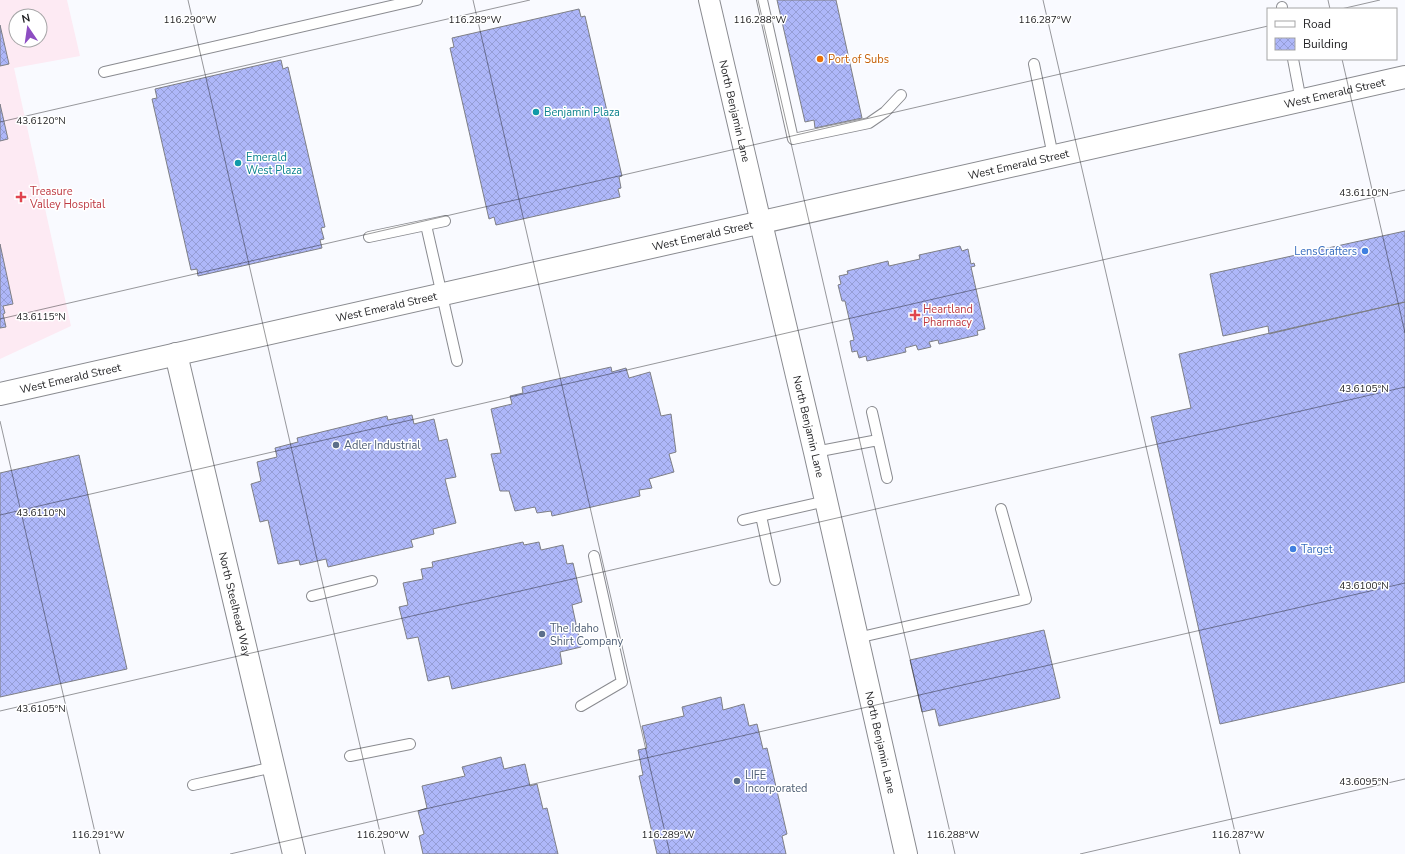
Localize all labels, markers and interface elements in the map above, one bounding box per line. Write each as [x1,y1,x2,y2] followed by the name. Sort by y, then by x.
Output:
[8,8,48,48] north arrow
[1267,8,1397,60] legend
[20,11,32,27] text: N
[163,13,217,27] text: 116.290°W
[448,13,502,27] text: 116.289°W
[733,13,787,27] text: 116.288°W
[1018,13,1072,27] text: 116.287°W
[1303,16,1331,32] text: Road
[1303,36,1348,52] text: Building
[828,52,889,67] place label: Port of Subs
[815,54,825,64] marker: Port of Subs
[715,59,754,164] street label: North Benjamin Lane
[1283,75,1387,112] street label: West Emerald Street
[544,105,620,120] place label: Benjamin Plaza
[531,107,541,117] marker: Benjamin Plaza
[16,114,66,128] text: 43.6120°N
[967,146,1071,183] street label: West Emerald Street
[246,150,302,178] place label: Emerald West Plaza
[233,158,243,168] marker: Emerald West Plaza
[29,184,106,212] place label: Treasure Valley Hospital
[1339,186,1389,200] text: 43.6110°N
[15,191,27,203] marker: Treasure Valley Hospital
[650,217,755,255] street label: West Emerald Street
[1294,244,1357,259] place label: LensCrafters
[1360,246,1370,256] marker: LensCrafters
[334,289,439,326] street label: West Emerald Street
[923,302,973,330] place label: Heartland Pharmacy
[16,310,66,324] text: 43.6115°N
[910,310,920,320] marker: Heartland Pharmacy
[18,360,122,397] street label: West Emerald Street
[789,374,828,479] street label: North Benjamin Lane
[1339,382,1389,396] text: 43.6105°N
[344,438,421,453] place label: Adler Industrial
[331,440,341,450] marker: Adler Industrial
[16,506,66,520] text: 43.6110°N
[1301,542,1333,557] place label: Target
[1288,544,1298,554] marker: Target
[215,550,254,658] street label: North Steelhead Way
[1339,579,1389,593] text: 43.6100°N
[550,621,623,649] place label: The Idaho Shirt Company
[537,629,547,639] marker: The Idaho Shirt Company
[861,690,899,795] street label: North Benjamin Lane
[16,702,66,716] text: 43.6105°N
[745,768,807,796] place label: LIFE Incorporated
[1339,775,1389,789] text: 43.6095°N
[732,776,742,786] marker: LIFE Incorporated
[71,828,125,842] text: 116.291°W
[356,828,410,842] text: 116.290°W
[641,828,695,842] text: 116.289°W
[926,828,980,842] text: 116.288°W
[1211,828,1265,842] text: 116.287°W

